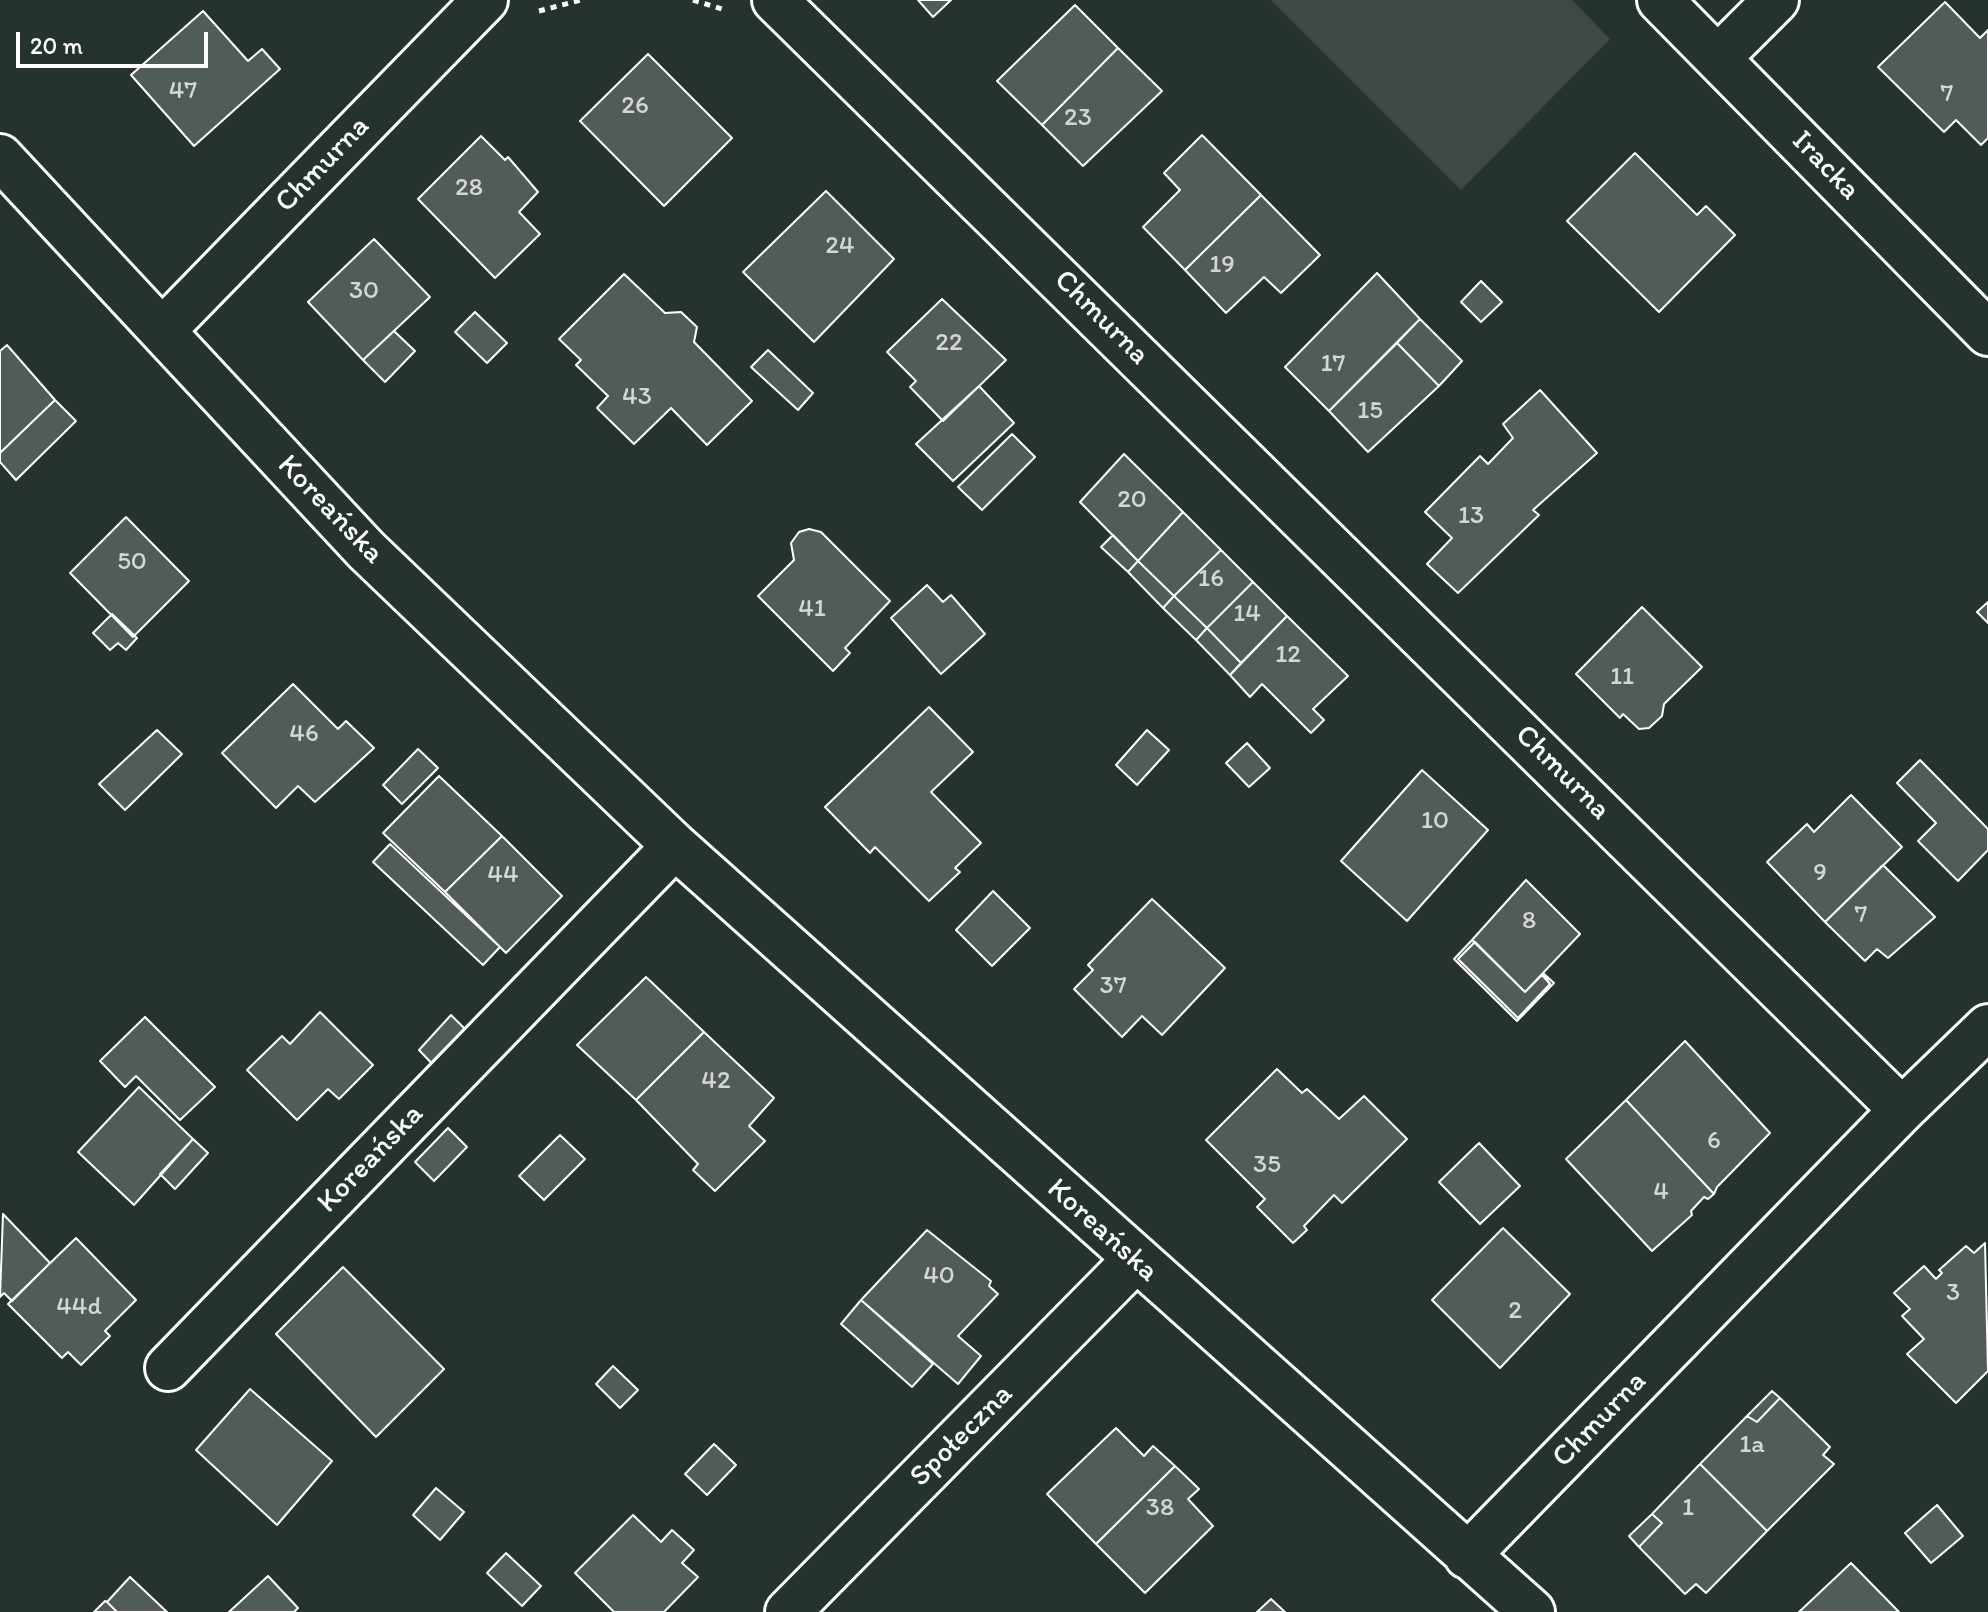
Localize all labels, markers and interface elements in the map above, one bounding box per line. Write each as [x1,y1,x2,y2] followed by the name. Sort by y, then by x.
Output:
[20,16,212,66] scale bar
[30,31,83,60] text: 20 m
[169,75,197,107] house number: 47
[1941,78,1953,110] house number: 7
[621,90,649,122] house number: 26
[1064,102,1092,134] house number: 23
[268,109,378,221] street label: Chmurna
[1783,124,1867,208] street label: Iracka
[455,172,483,204] house number: 28
[825,230,855,262] house number: 24
[1209,249,1235,281] house number: 19
[1046,263,1156,373] street label: Chmurna
[349,275,379,307] house number: 30
[935,327,963,359] house number: 22
[1321,348,1345,380] house number: 17
[622,381,652,413] house number: 43
[1357,395,1383,427] house number: 15
[269,448,391,572] street label: Koreańska
[1117,484,1147,516] house number: 20
[1458,500,1484,532] house number: 13
[117,546,147,578] house number: 50
[1198,563,1224,595] house number: 16
[798,593,826,625] house number: 41
[1233,598,1261,630] house number: 14
[1275,639,1301,671] house number: 12
[1610,661,1634,693] house number: 11
[289,718,319,750] house number: 46
[1507,718,1617,828] street label: Chmurna
[1421,805,1449,837] house number: 10
[1813,857,1827,889] house number: 9
[487,859,519,891] house number: 44
[1855,899,1867,931] house number: 7
[1522,905,1536,937] house number: 8
[1099,970,1127,1002] house number: 37
[701,1065,731,1097] house number: 42
[310,1097,432,1221] street label: Koreańska
[1707,1125,1721,1157] house number: 6
[1253,1149,1281,1181] house number: 35
[1039,1172,1165,1290] street label: Koreańska
[1653,1176,1669,1208] house number: 4
[923,1260,955,1292] house number: 40
[1946,1277,1960,1309] house number: 3
[56,1291,102,1323] house number: 44d
[1508,1295,1522,1327] house number: 2
[1545,1364,1655,1476] street label: Chmurna
[903,1377,1021,1495] street label: Społeczna
[1739,1429,1765,1461] house number: 1a
[1146,1492,1174,1524] house number: 38
[1682,1492,1694,1524] house number: 1

